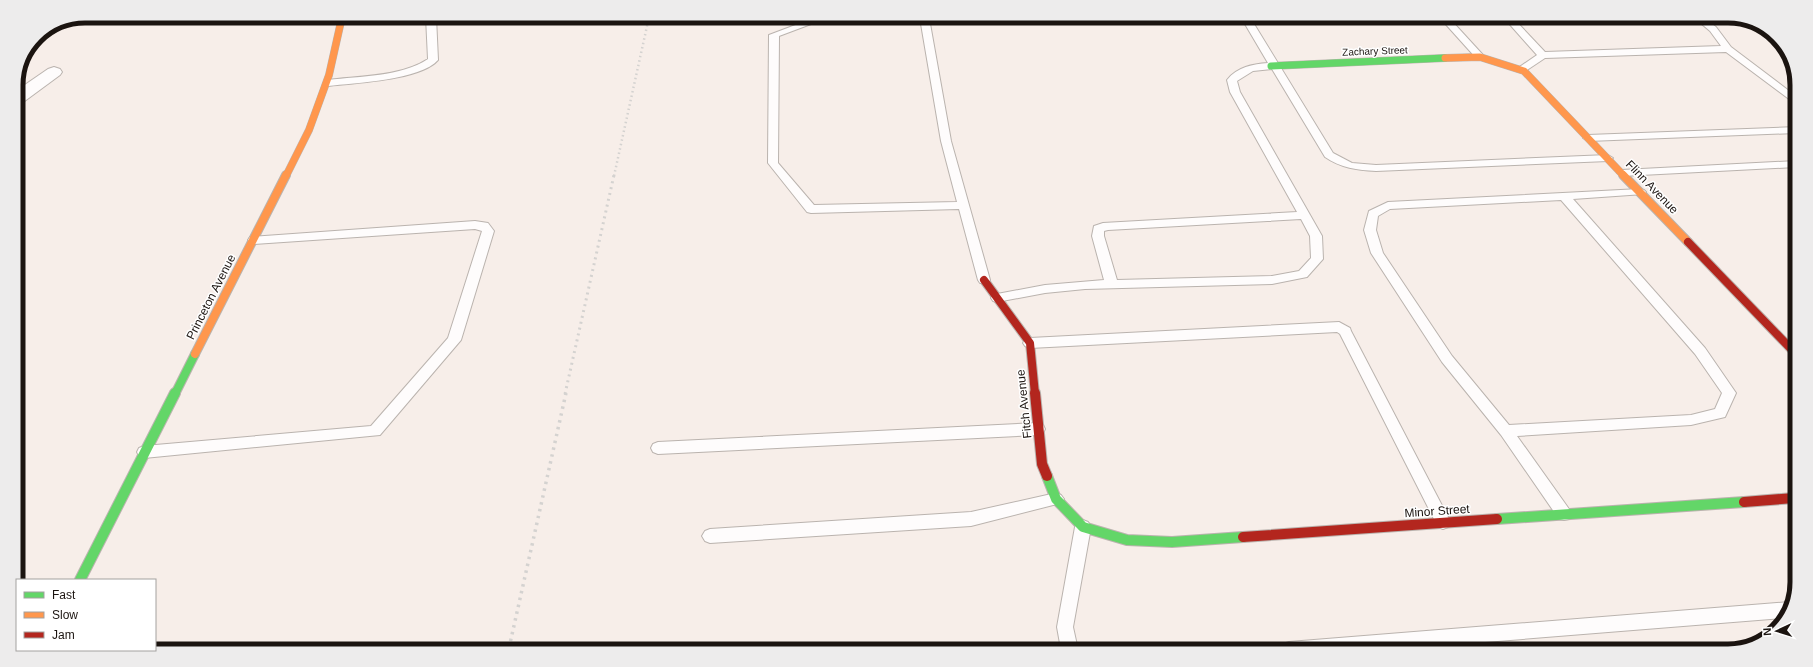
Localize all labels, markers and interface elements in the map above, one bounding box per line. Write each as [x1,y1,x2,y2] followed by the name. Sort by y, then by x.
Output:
[1342,44,1408,58] street label: Zachary Street
[1623,157,1681,217] street label: Flinn Avenue
[183,252,239,342] street label: Princeton Avenue
[1013,369,1035,439] street label: Fitch Avenue
[1404,502,1471,520] street label: Minor Street
[16,579,156,651] legend
[52,588,76,602] text: Fast
[52,608,78,622] text: Slow
[1757,611,1797,651] north arrow
[1761,627,1773,636] text: N
[52,628,75,642] text: Jam

